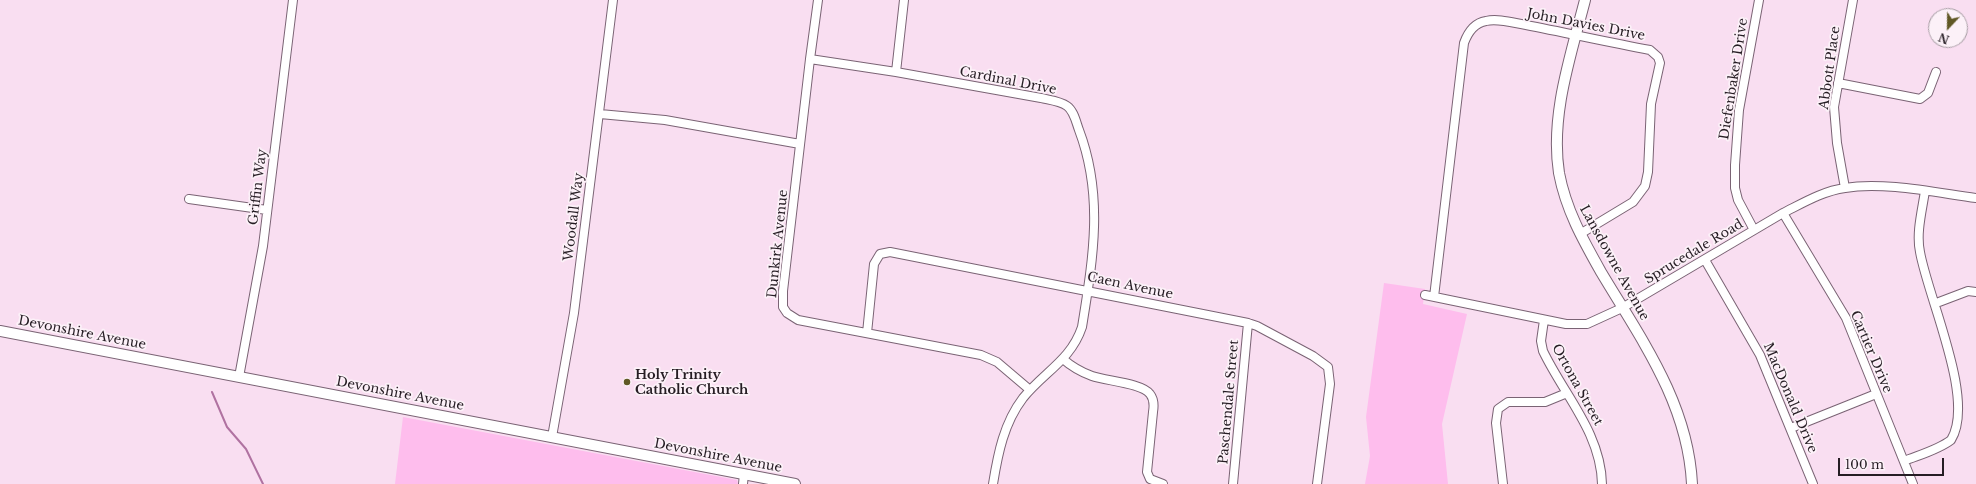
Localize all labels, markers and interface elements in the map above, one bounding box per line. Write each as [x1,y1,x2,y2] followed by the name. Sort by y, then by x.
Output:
[1526,6,1646,44] street label: John Davies Drive
[1928,8,1968,48] north arrow
[1717,17,1751,141] street label: Diefenbaker Drive
[1816,25,1844,111] street label: Abbott Place
[1936,30,1951,47] text: N
[958,64,1058,98] street label: Cardinal Drive
[246,148,270,226] street label: Griffin Way
[561,172,587,262] street label: Woodall Way
[765,189,791,299] street label: Dunkirk Avenue
[1576,203,1652,323] street label: Lansdowne Avenue
[1642,216,1746,288] street label: Sprucedale Road
[1086,269,1174,303] street label: Caen Avenue
[1847,309,1895,395] street label: Cartier Drive
[17,313,147,353] street label: Devonshire Avenue
[1216,339,1242,465] street label: Paschendale Street
[1760,340,1820,456] street label: MacDonald Drive
[1548,341,1606,429] street label: Ortona Street
[635,367,748,398] place label: Holy Trinity Catholic Church
[335,374,465,414] street label: Devonshire Avenue
[622,377,632,387] marker: Holy Trinity Catholic Church
[653,436,783,476] street label: Devonshire Avenue
[1840,450,1946,476] scale bar
[1845,457,1884,472] text: 100 m

